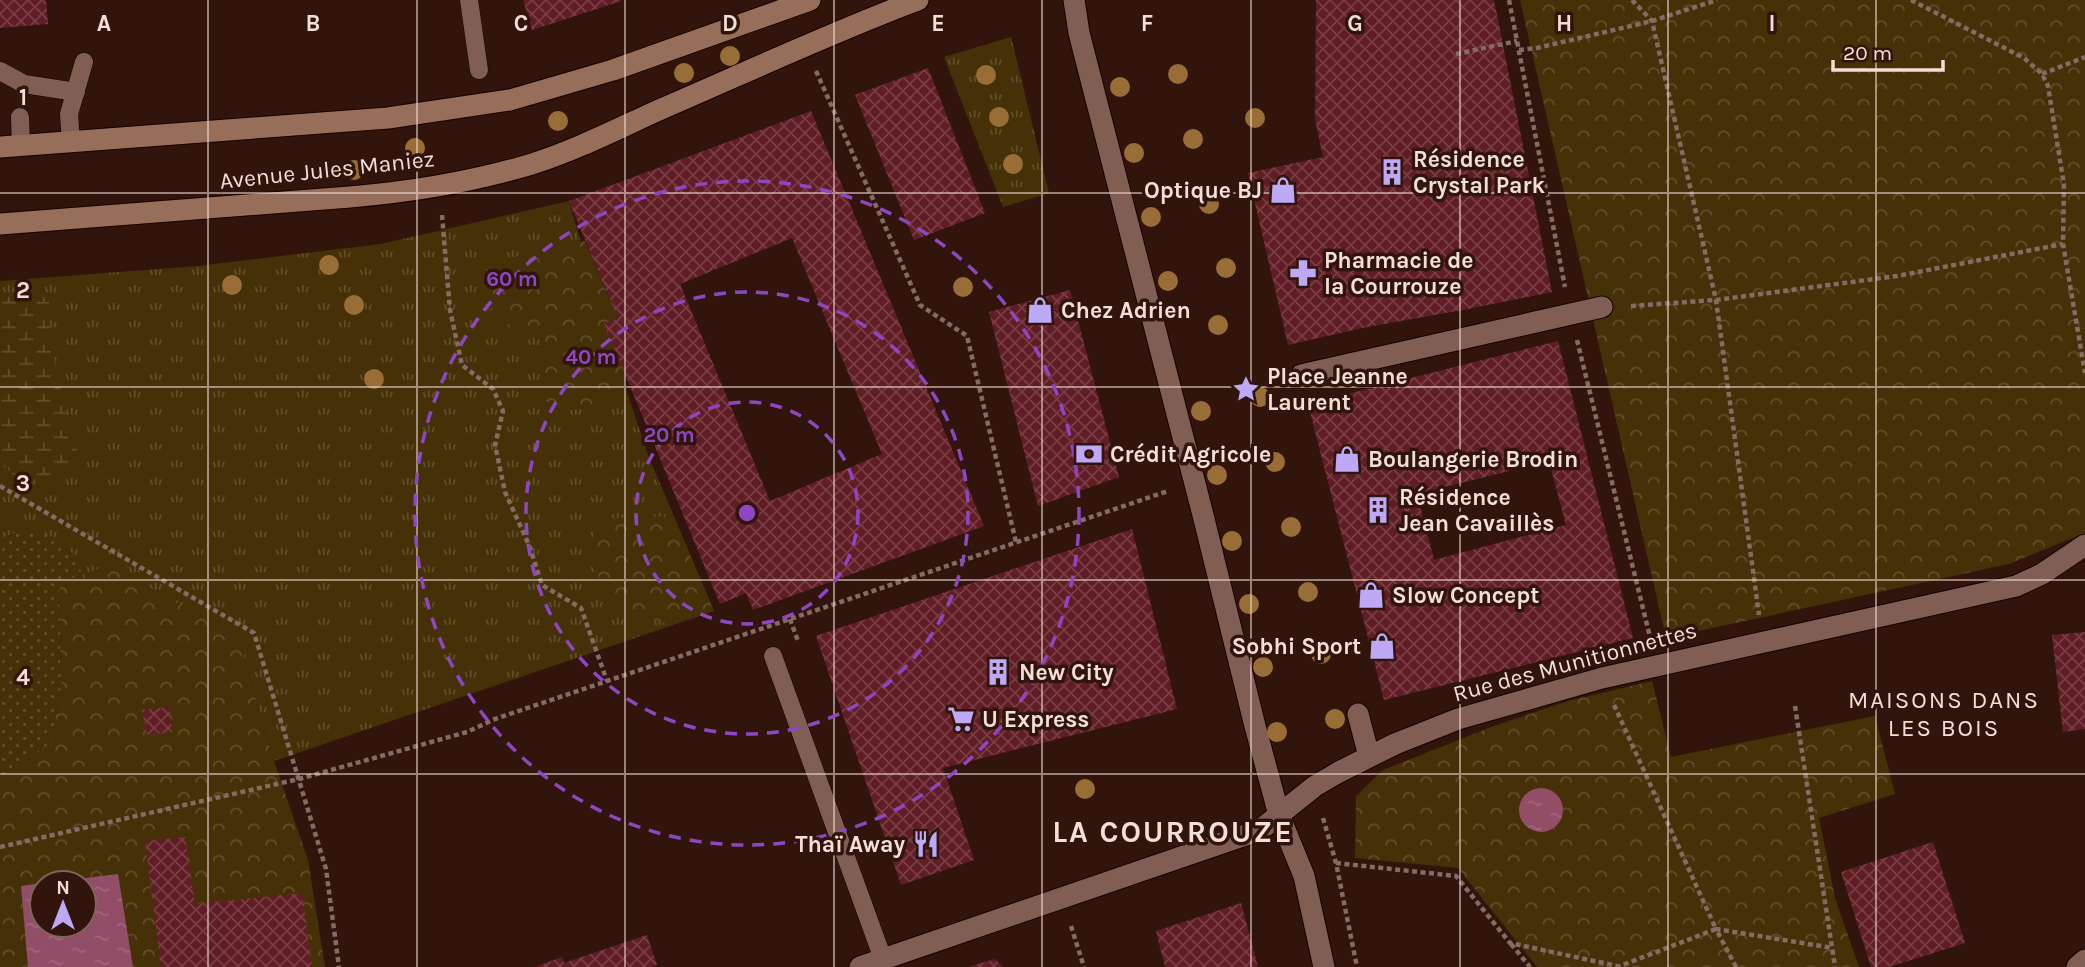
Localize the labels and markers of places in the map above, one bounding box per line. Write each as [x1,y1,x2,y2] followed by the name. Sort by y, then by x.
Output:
[1413,146,1545,199] place label: Résidence Crystal Park
[1377,157,1407,187] building icon: Résidence Crystal Park
[1268,175,1298,205] shop icon: Optique BJ
[1144,177,1262,204] place label: Optique BJ
[1324,247,1474,300] place label: Pharmacie de la Courrouze
[1288,258,1318,288] pharmacy icon: Pharmacie de la Courrouze
[1025,295,1055,325] shop icon: Chez Adrien
[1061,297,1191,324] place label: Chez Adrien
[1267,363,1408,416] place label: Place Jeanne Laurent
[1231,374,1261,404] place icon: Place Jeanne Laurent
[1074,439,1104,469] bank icon: Crédit Agricole
[1110,441,1271,468] place label: Crédit Agricole
[1332,444,1362,474] shop icon: Boulangerie Brodin
[1368,446,1578,473] place label: Boulangerie Brodin
[1399,484,1554,537] place label: Résidence Jean Cavaillès
[1363,495,1393,525] building icon: Résidence Jean Cavaillès
[735,501,759,525] centre of rings
[1356,580,1386,610] shop icon: Slow Concept
[1392,582,1539,609] place label: Slow Concept
[1367,631,1397,661] shop icon: Sobhi Sport
[1232,633,1361,660] place label: Sobhi Sport
[983,657,1013,687] building icon: New City
[1019,659,1114,686] place label: New City
[946,704,976,734] supermarket icon: U Express
[982,706,1089,733] place label: U Express
[911,829,941,859] restaurant icon: Thaï Away
[795,831,905,858] place label: Thaï Away

